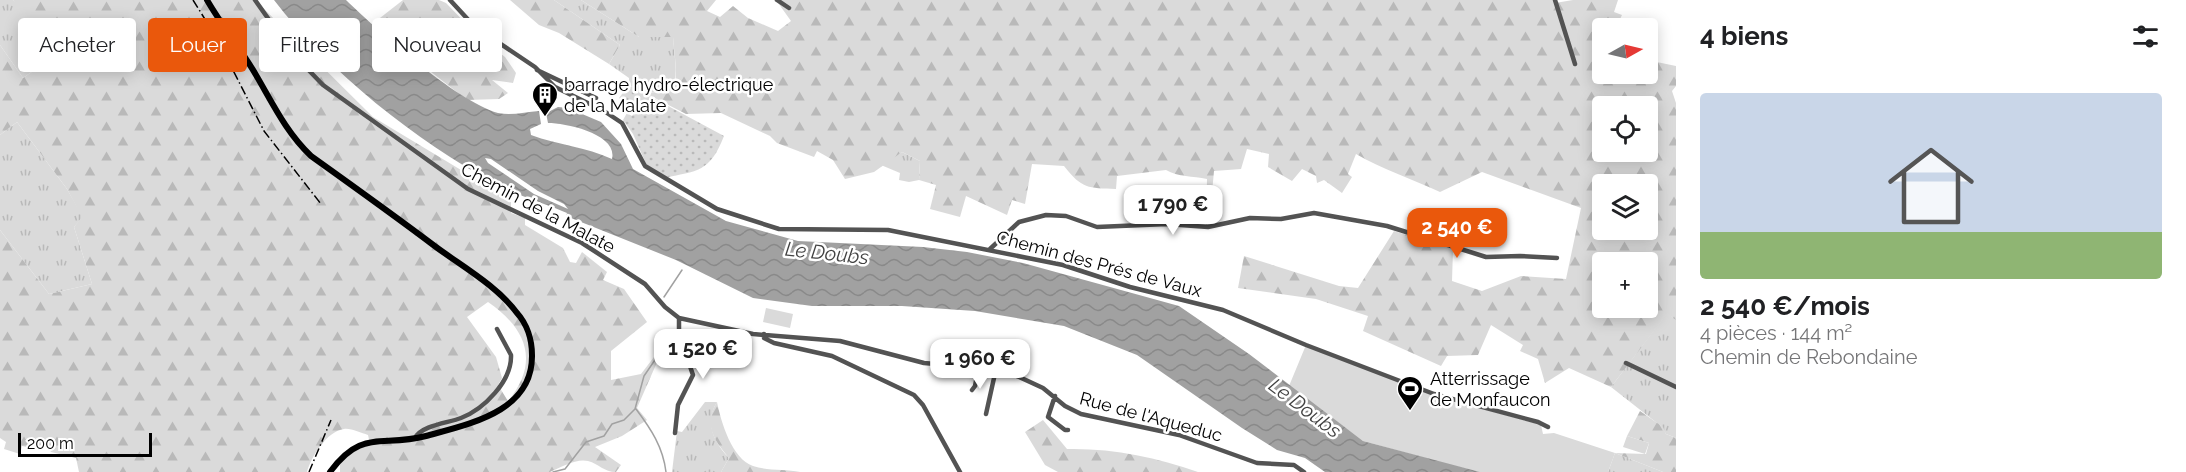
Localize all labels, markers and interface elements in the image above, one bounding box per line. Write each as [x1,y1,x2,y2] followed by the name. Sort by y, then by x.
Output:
[18,18,136,72] chip: Acheter
[148,18,247,72] chip: Louer
[259,18,360,72] chip: Filtres
[372,18,502,72] chip: Nouveau
[1592,18,1658,84] north arrow
[1592,18,1658,318] map controls
[2129,20,2162,53] icon: filters
[1700,21,1788,51] text: 4 biens
[564,74,774,116] place label: barrage hydro-électrique de la Malate
[530,80,560,118] building icon: barrage hydro-électrique de la Malate
[1592,96,1658,162] button: locate
[1877,132,1985,240] icon: home
[458,158,619,257] street label: Chemin de la Malate
[1592,174,1658,240] button: layers
[1118,185,1228,236] pin: 1 790 €
[1138,192,1208,216] text: 1 790 €
[1402,208,1512,259] pin: 2 540 €
[1421,215,1493,239] text: 2 540 €
[994,226,1204,301] street label: Chemin des Prés de Vaux
[784,237,871,269] water label: Le Doubs
[1592,252,1658,318] button: +
[1700,291,1870,321] text: 2 540 €/mois
[1700,321,1852,345] text: 4 pièces · 144 m²
[648,329,758,380] pin: 1 520 €
[668,336,738,360] text: 1 520 €
[925,339,1035,390] pin: 1 960 €
[1700,345,1917,369] text: Chemin de Rebondaine
[944,346,1016,370] text: 1 960 €
[1430,368,1551,410] place label: Atterrissage de Monfaucon
[1264,373,1346,443] water label: Le Doubs
[1395,374,1425,412] sports icon: Atterrissage de Monfaucon
[1077,387,1225,446] street label: Rue de l'Aqueduc
[18,430,152,458] scale bar
[27,434,74,453] text: 200 m

